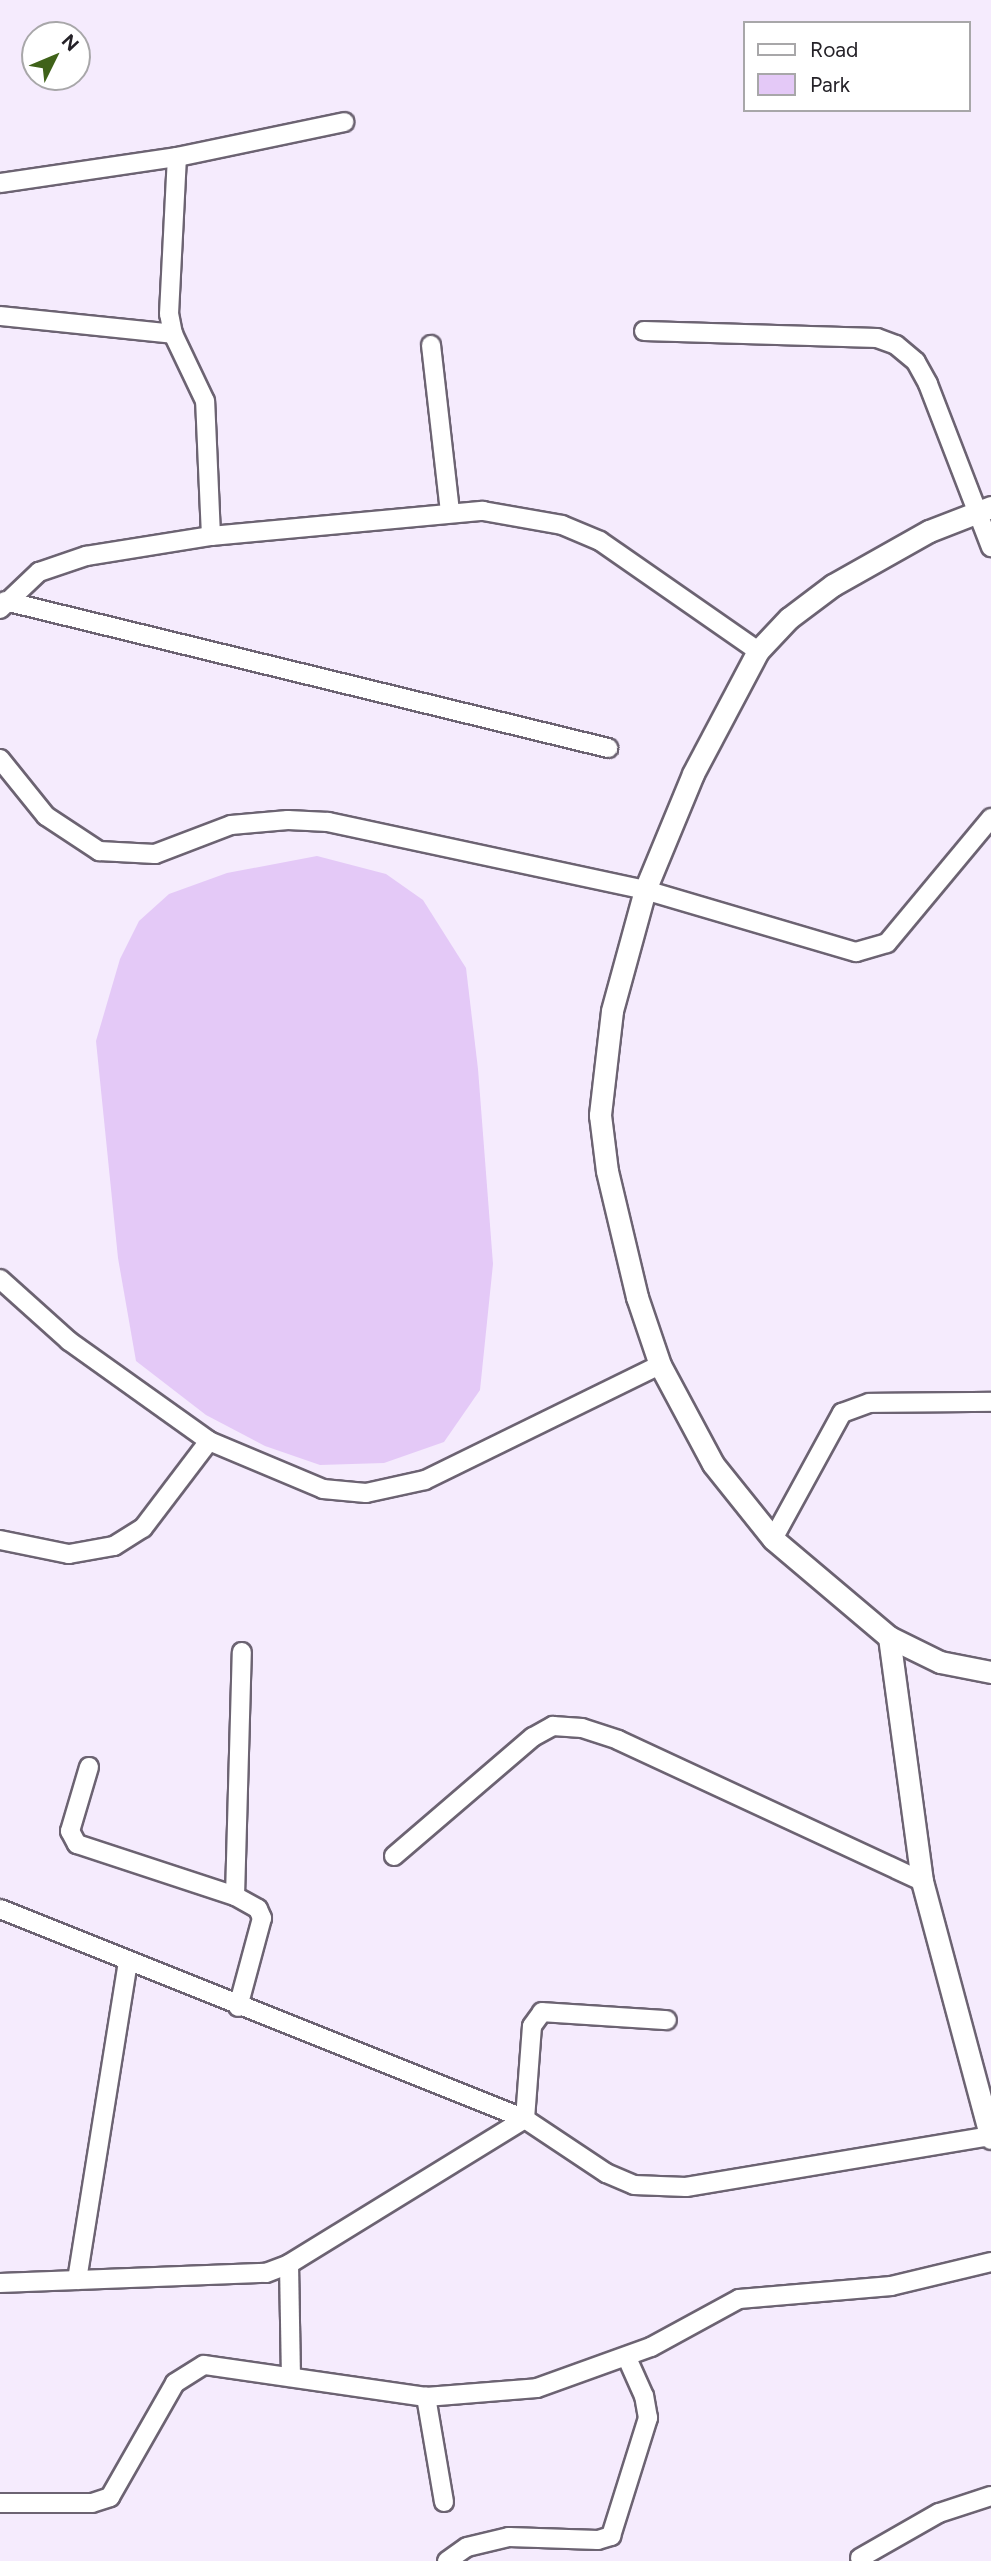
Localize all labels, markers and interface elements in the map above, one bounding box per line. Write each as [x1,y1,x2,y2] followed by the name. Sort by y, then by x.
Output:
[21,21,91,91] north arrow
[743,21,970,112] legend
[57,29,84,56] text: N
[810,37,858,62] text: Road
[810,72,850,97] text: Park

